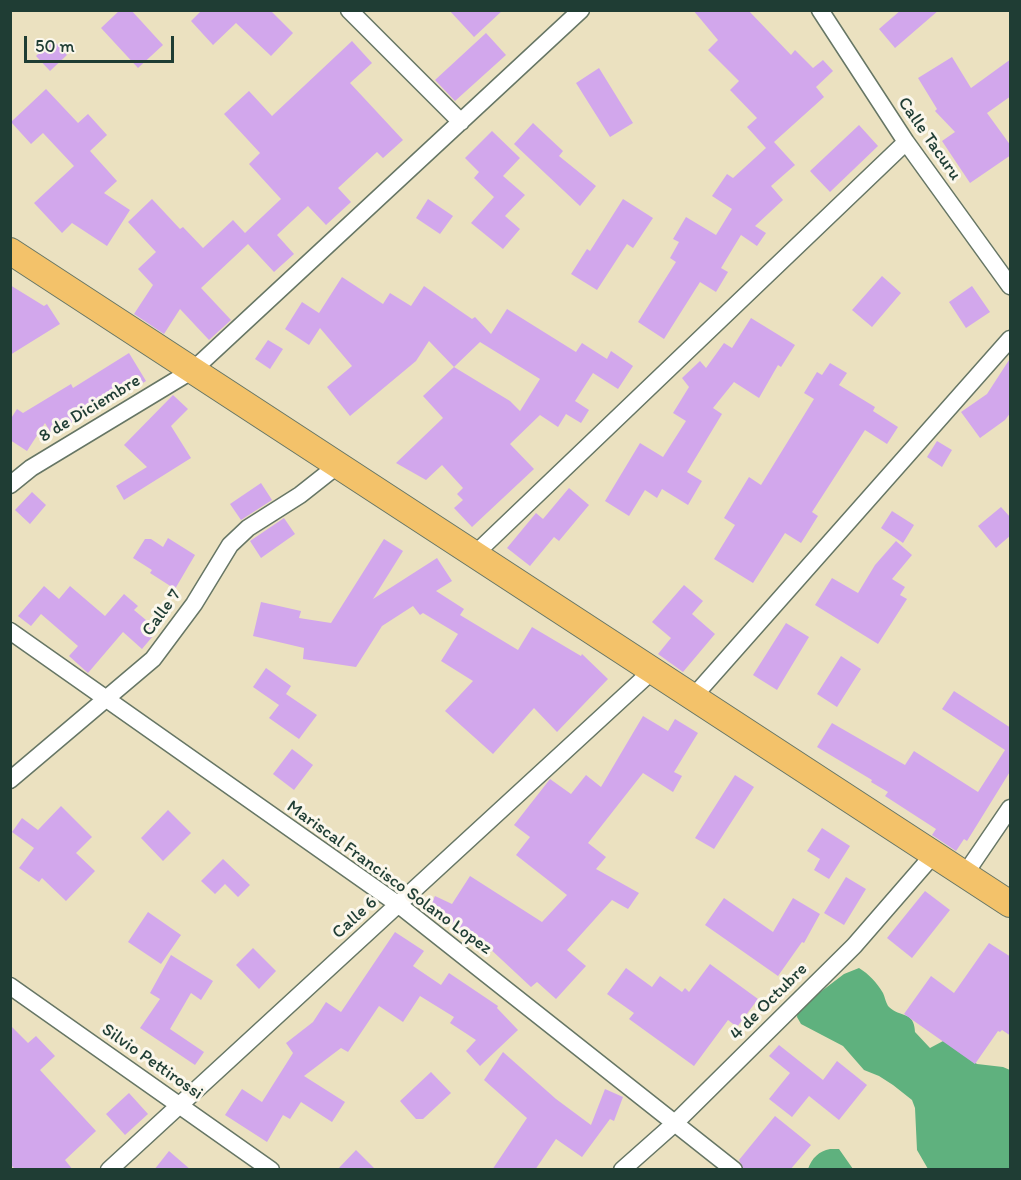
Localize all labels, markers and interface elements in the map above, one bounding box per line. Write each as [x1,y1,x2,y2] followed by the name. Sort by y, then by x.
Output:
[27,24,177,62] scale bar
[35,35,75,57] text: 50 m
[892,93,966,185] street label: Calle Tacuru
[35,370,145,448] street label: 8 de Diciembre
[138,585,186,641] street label: Calle 7
[282,796,496,960] street label: Mariscal Francisco Solano Lopez
[328,892,382,944] street label: Calle 6
[726,959,812,1045] street label: 4 de Octubre
[97,1019,207,1105] street label: Silvio Pettirossi

